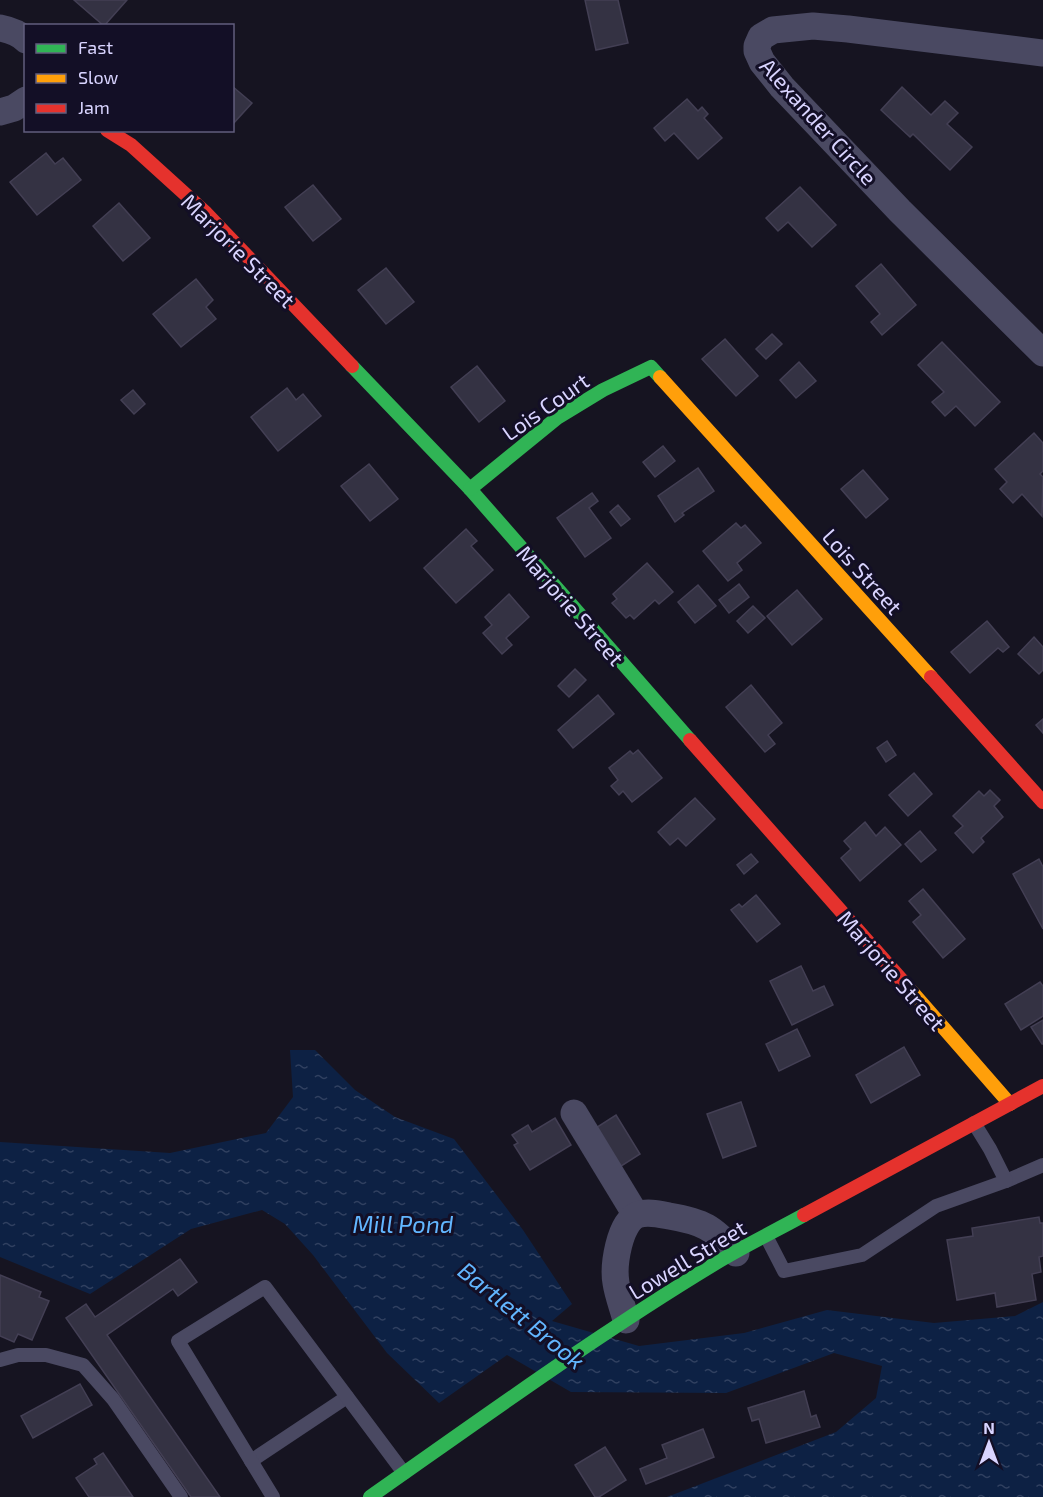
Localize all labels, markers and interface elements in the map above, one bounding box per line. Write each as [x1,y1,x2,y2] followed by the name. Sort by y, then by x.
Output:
[24,24,234,132] legend
[78,36,113,58] text: Fast
[755,52,883,190] street label: Alexander Circle
[78,66,119,88] text: Slow
[78,96,110,118] text: Jam
[176,188,301,313] street label: Marjorie Street
[497,367,593,445] street label: Lois Court
[818,523,908,619] street label: Lois Street
[511,540,630,671] street label: Marjorie Street
[832,905,951,1036] street label: Marjorie Street
[353,1209,454,1238] water label: Mill Pond
[624,1214,750,1304] street label: Lowell Street
[453,1255,591,1375] water label: Bartlett Brook
[959,1413,1019,1473] north arrow
[983,1418,995,1437] text: N

